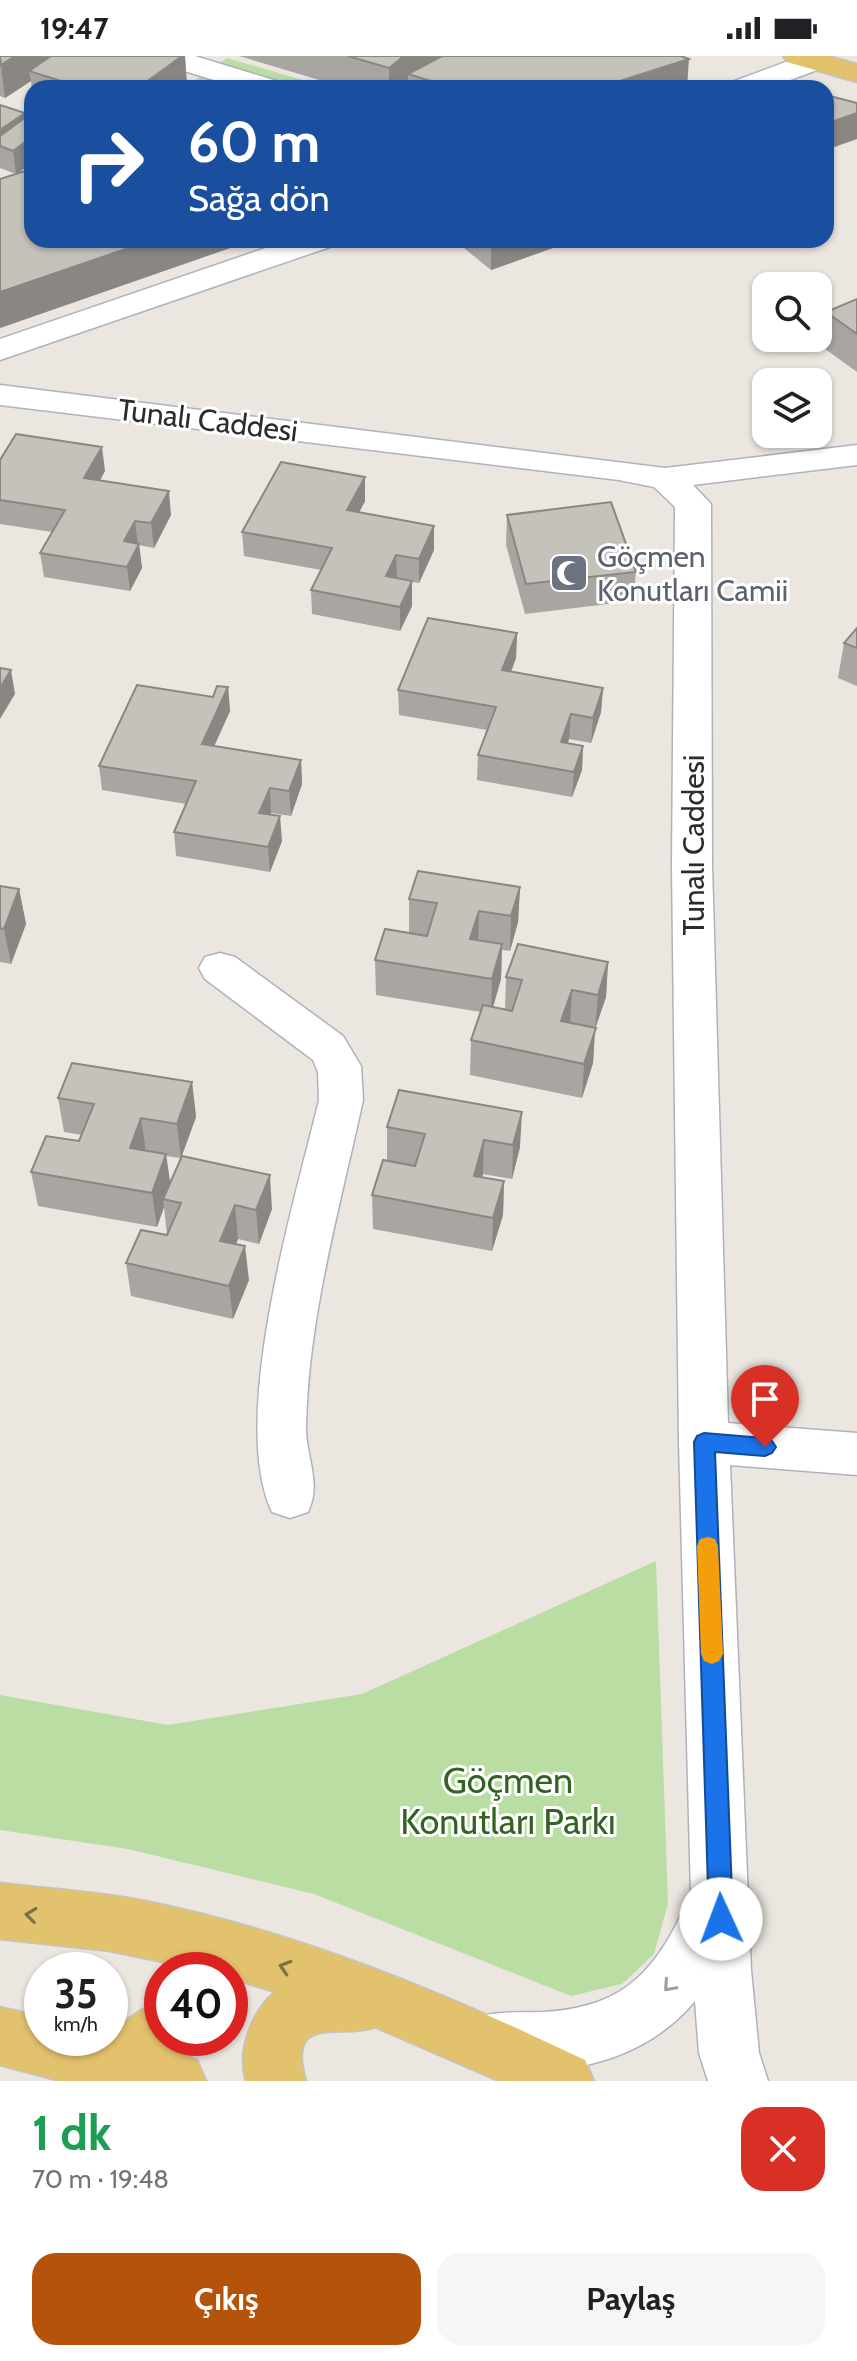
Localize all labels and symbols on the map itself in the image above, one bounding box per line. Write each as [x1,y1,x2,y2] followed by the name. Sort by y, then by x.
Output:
[116,391,300,449] street label: Tunalı Caddesi
[597,538,788,609] place label: Göçmen Konutları Camii
[548,552,590,594] mosque icon: Göçmen Konutları Camii
[675,755,712,935] street label: Tunalı Caddesi
[731,1365,799,1447] pin
[400,1758,616,1843] park label: Göçmen Konutları Parkı
[679,1877,763,1961] position arrow
[24,1907,38,1924] one-way arrow
[144,1952,248,2056] speed limit sign: 40
[278,1960,292,1976] one-way arrow
[664,1977,679,1991] one-way arrow

